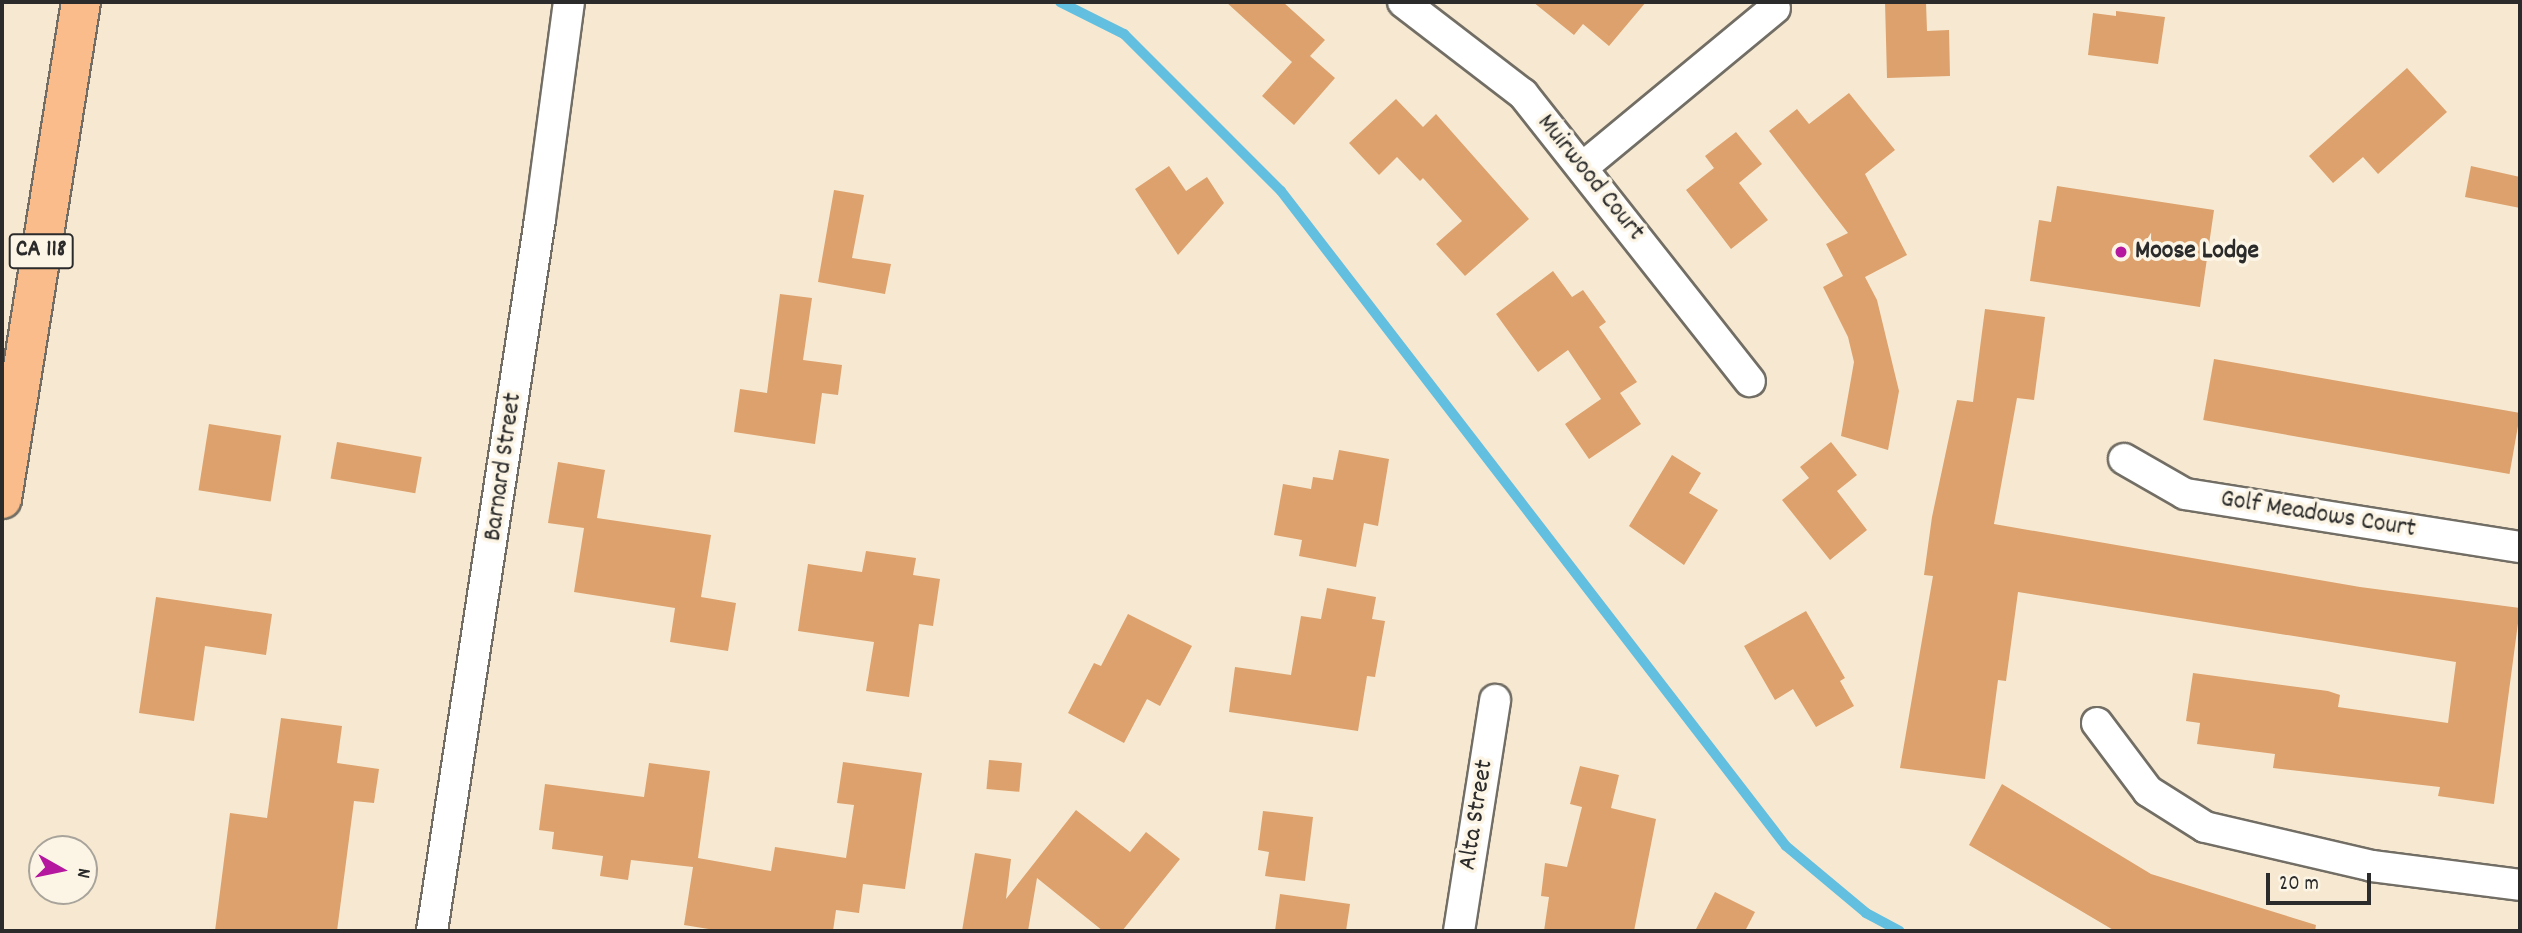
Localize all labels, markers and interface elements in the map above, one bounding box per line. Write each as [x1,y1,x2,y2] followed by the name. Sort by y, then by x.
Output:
[1530,108,1650,248] street label: Muirwood Court
[8,230,74,272] road number: CA 118
[2135,236,2259,268] place label: Moose Lodge
[2113,244,2129,260] marker: Moose Lodge
[478,391,530,543] street label: Barnard Street
[2218,484,2418,546] street label: Golf Meadows Court
[1453,758,1501,872] street label: Alta Street
[28,835,98,905] north arrow
[2270,860,2375,904] scale bar
[68,866,96,880] text: N
[2279,870,2319,900] text: 20 m

